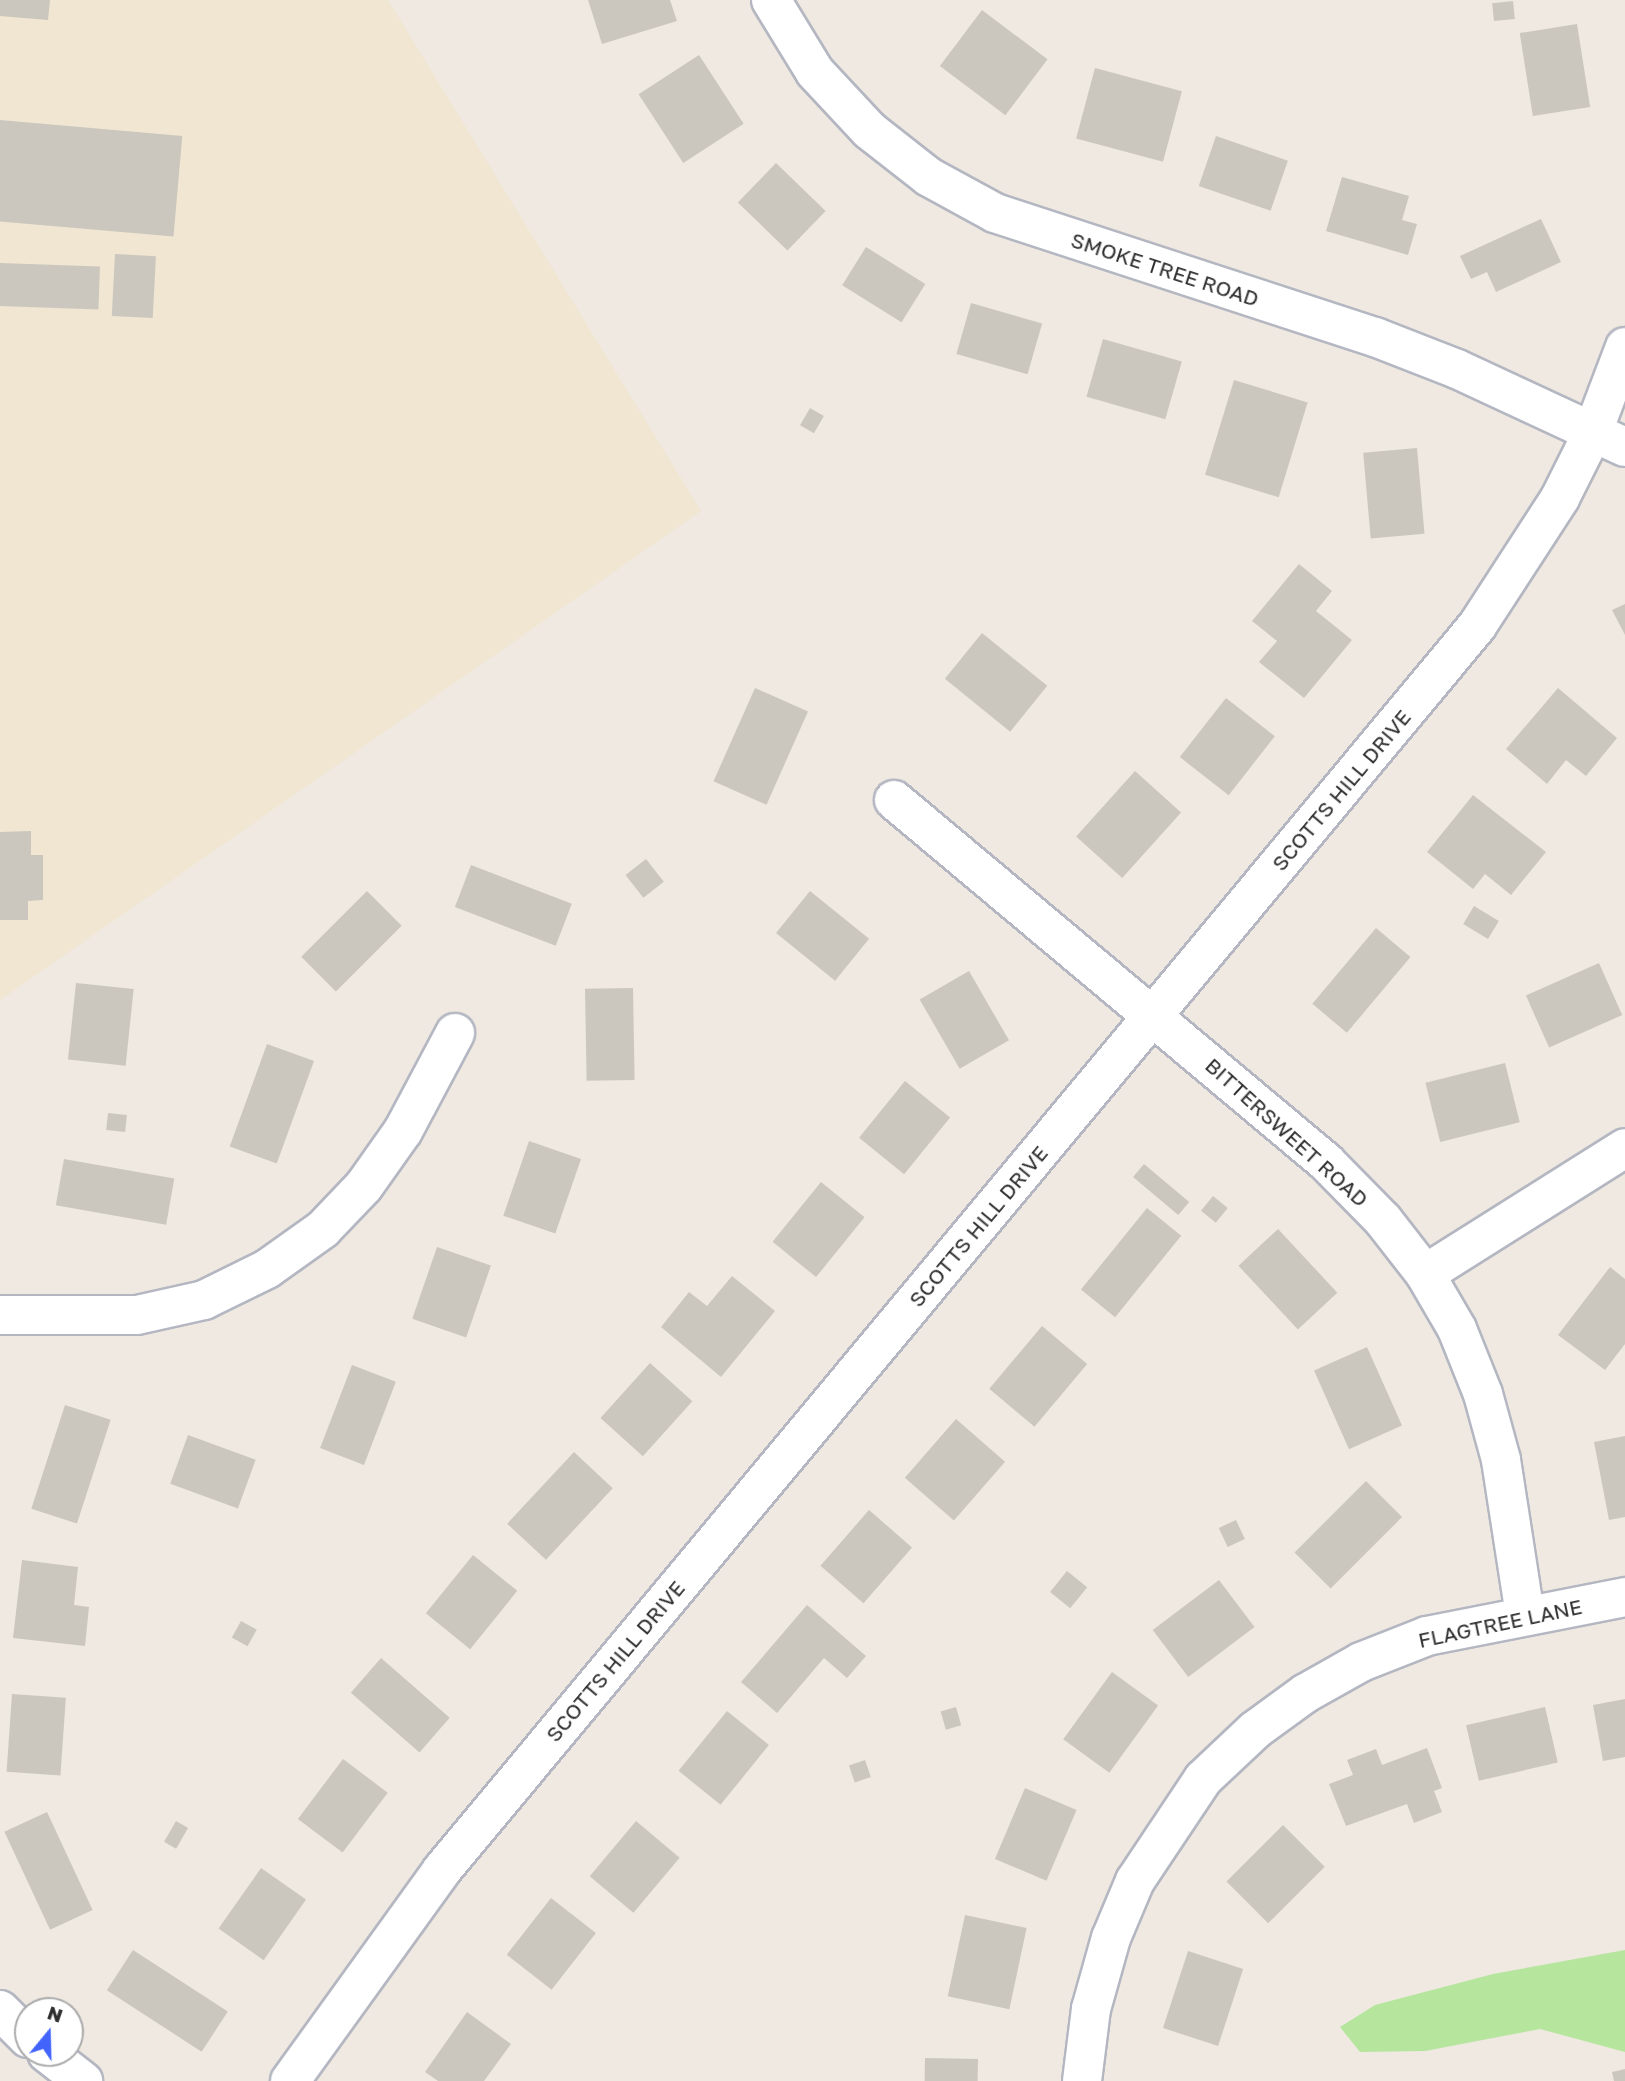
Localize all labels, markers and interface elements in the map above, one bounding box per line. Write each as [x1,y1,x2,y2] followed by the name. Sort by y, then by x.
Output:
[1068,227,1262,311] street label: SMOKE TREE ROAD
[1266,704,1416,876] street label: SCOTTS HILL DRIVE
[1200,1052,1374,1212] street label: BITTERSWEET ROAD
[903,1140,1053,1312] street label: SCOTTS HILL DRIVE
[540,1575,690,1747] street label: SCOTTS HILL DRIVE
[1416,1593,1584,1653] street label: FLAGTREE LANE
[14,1997,84,2067] north arrow
[45,2000,66,2027] text: N

